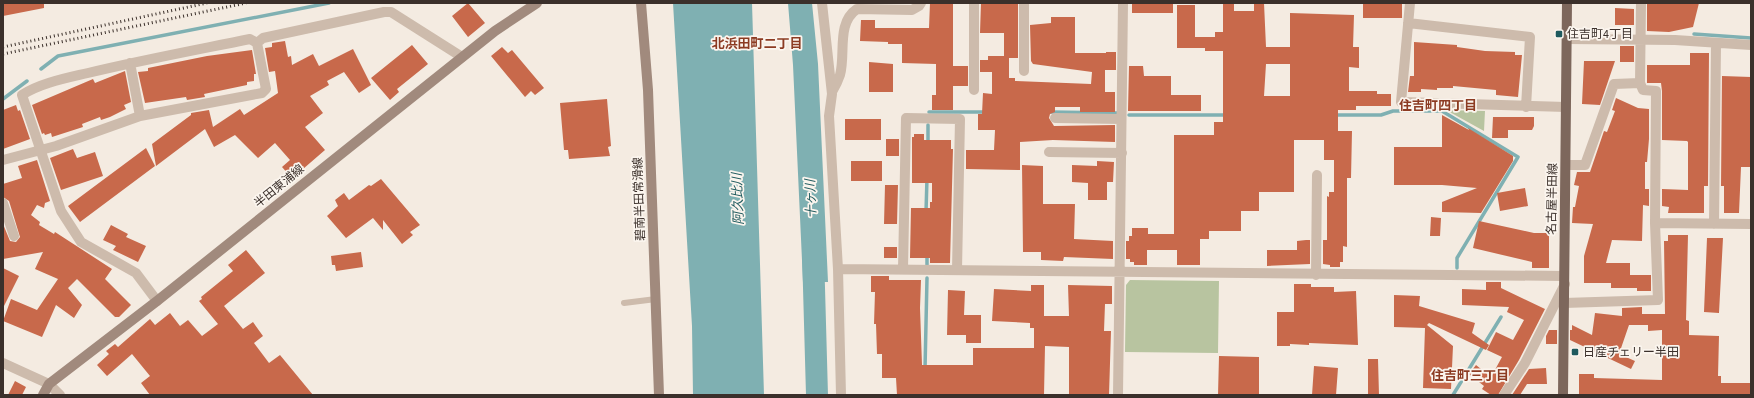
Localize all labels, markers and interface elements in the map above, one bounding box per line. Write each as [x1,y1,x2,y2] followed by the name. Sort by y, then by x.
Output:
[1567,26,1633,43] place label: 住吉町4丁目
[1554,29,1564,39] marker: 住吉町4丁目
[711,35,803,53] district label: 北浜田町二丁目
[1399,97,1477,115] district label: 住吉町四丁目
[630,157,649,241] street label: 碧南半田常滑線
[251,161,308,212] street label: 半田東浦線
[1543,163,1562,235] street label: 名古屋半田線
[728,171,748,225] water label: 阿久比川
[801,177,821,219] water label: 十ヶ川
[1583,344,1679,361] place label: 日産チェリー半田
[1570,347,1580,357] marker: 日産チェリー半田
[1431,367,1509,385] district label: 住吉町三丁目

